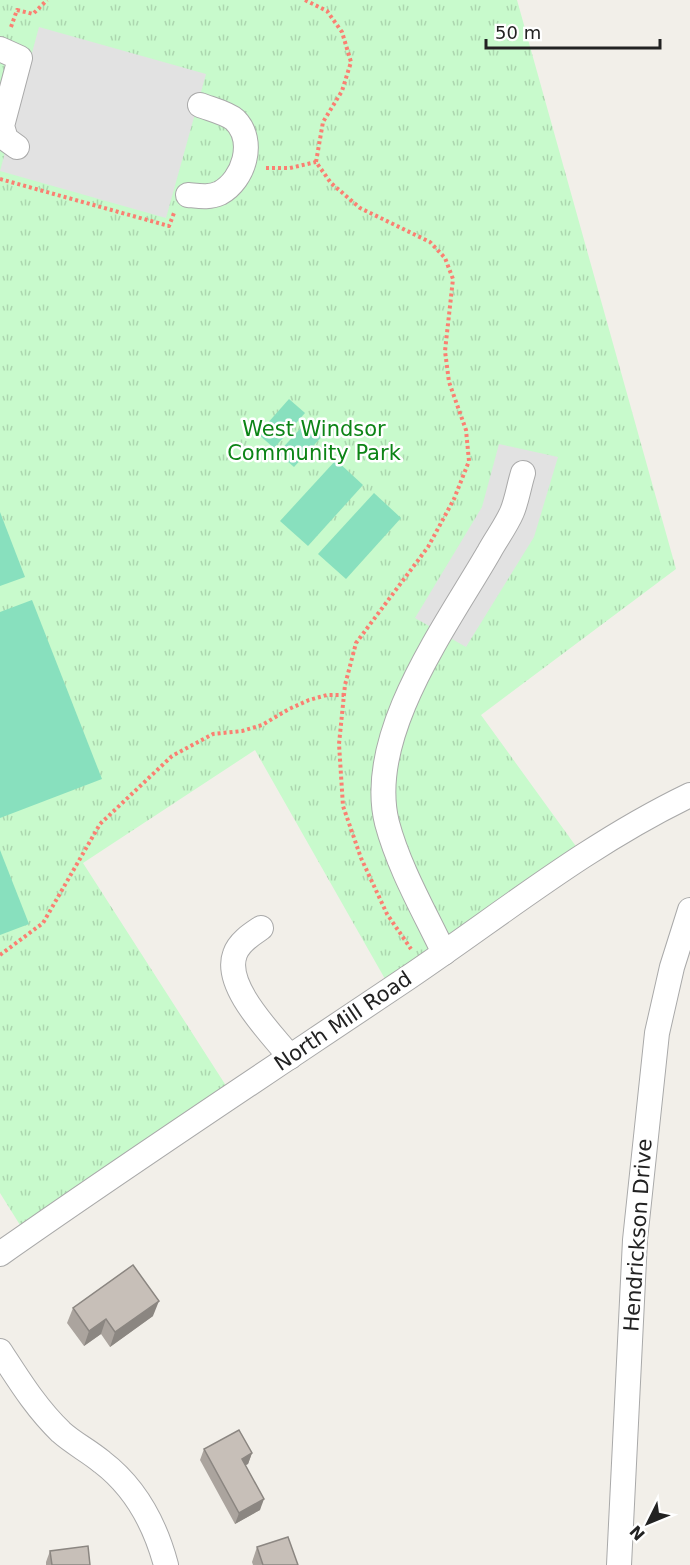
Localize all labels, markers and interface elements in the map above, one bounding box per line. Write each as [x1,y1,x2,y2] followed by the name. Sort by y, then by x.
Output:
[486,12,660,50] scale bar
[495,22,541,43] text: 50 m
[227,417,402,465] park label: West Windsor Community Park
[270,966,416,1076] street label: North Mill Road
[619,1138,657,1332] street label: Hendrickson Drive
[618,1493,678,1553] north arrow
[626,1522,649,1544] text: N

